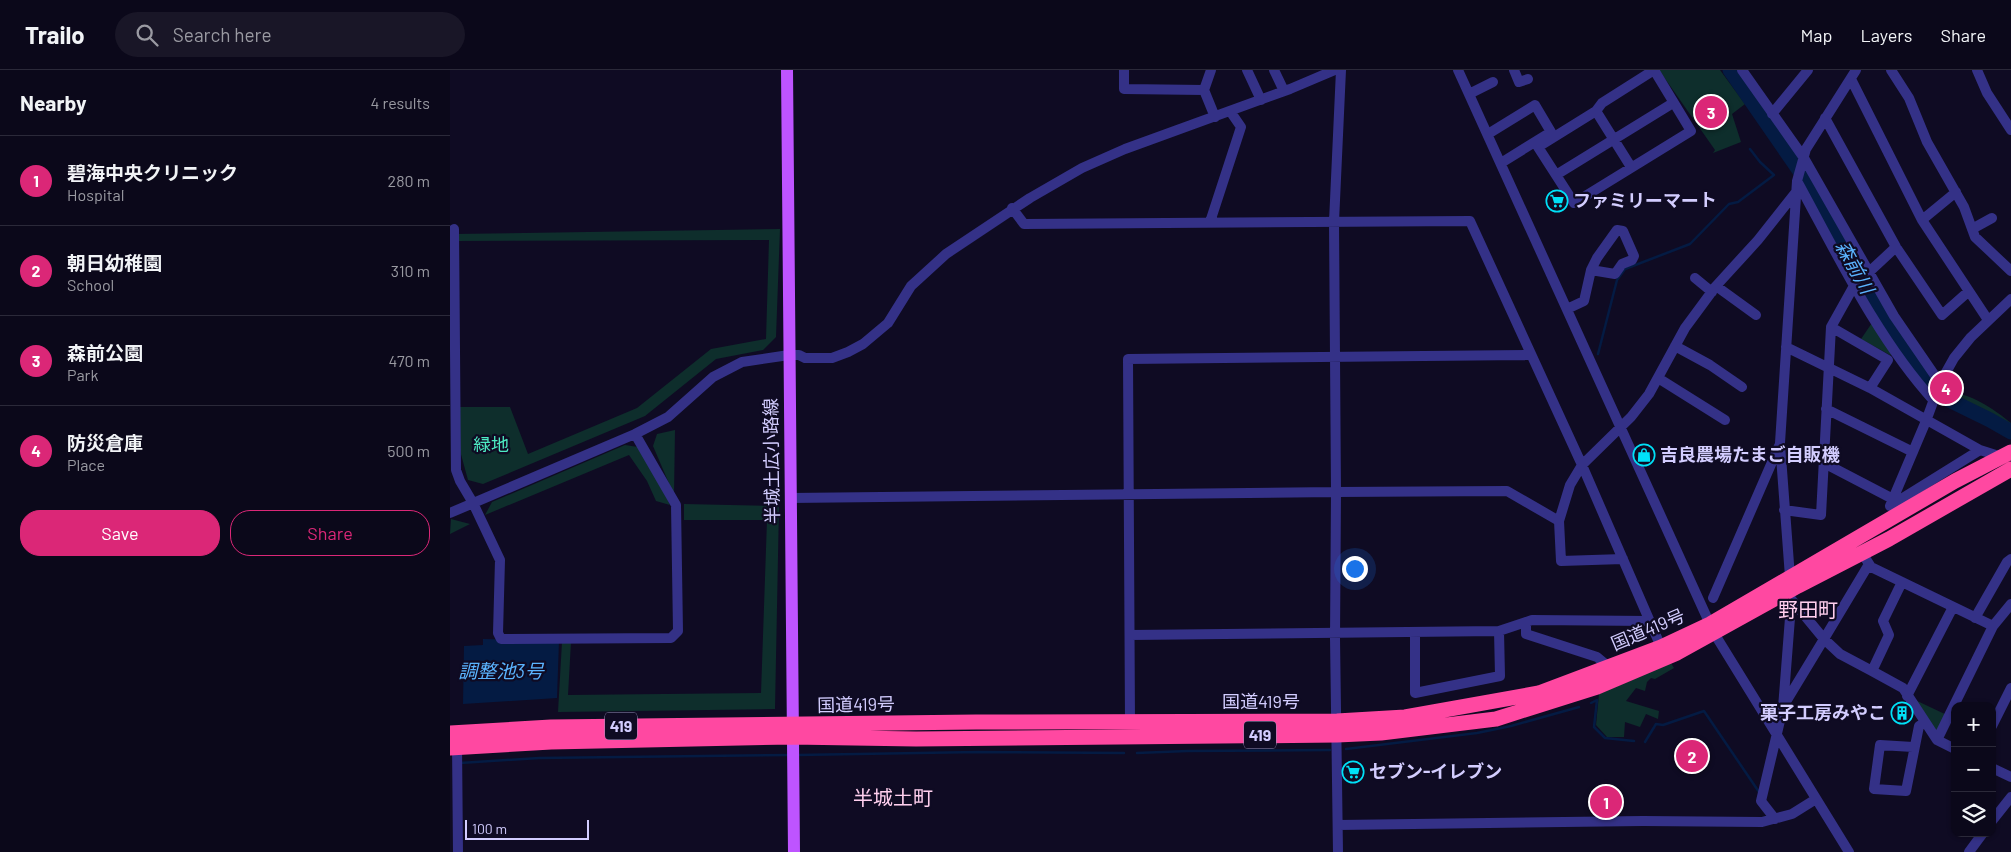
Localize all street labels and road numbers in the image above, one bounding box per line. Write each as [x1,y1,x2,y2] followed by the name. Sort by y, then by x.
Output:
[759,398,783,524] street label: 半城土広小路線
[1607,604,1688,654] street label: 国道419号
[1222,690,1300,712] street label: 国道419号
[817,692,895,716] street label: 国道419号
[605,712,637,739] road number: 419
[1244,722,1276,748] road number: 419

